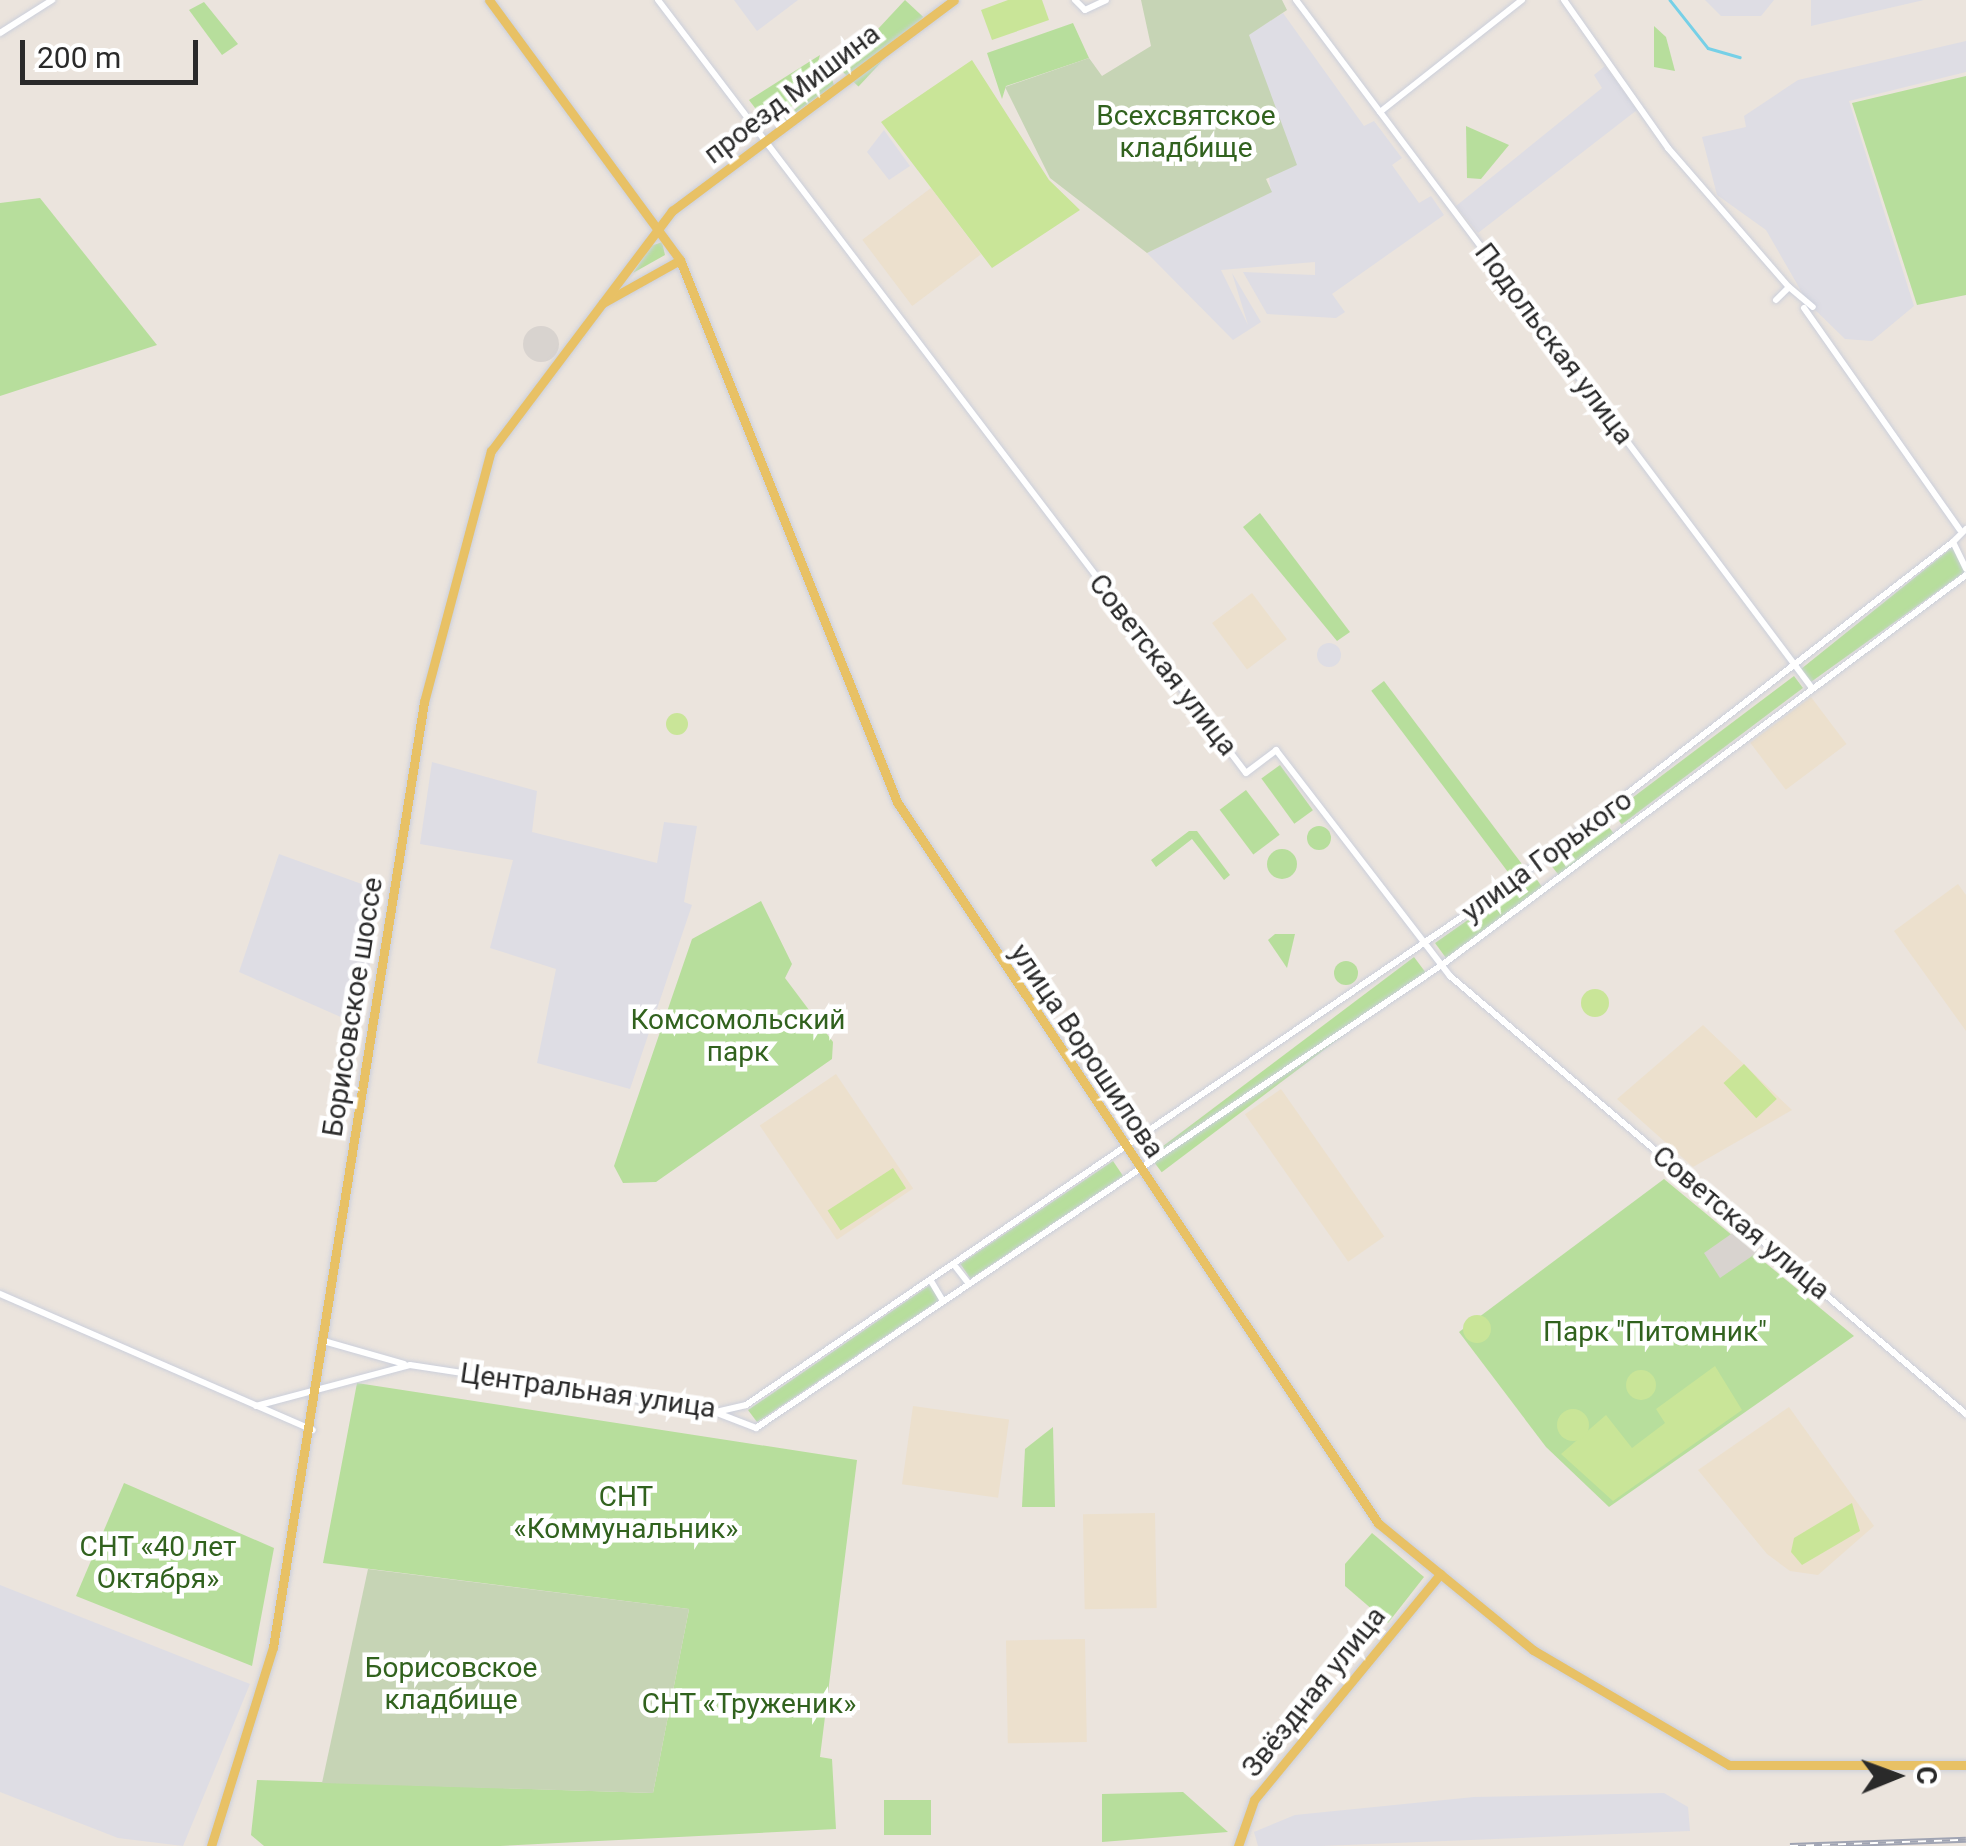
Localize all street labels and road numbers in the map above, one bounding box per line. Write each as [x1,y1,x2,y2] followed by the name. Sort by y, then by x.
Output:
[697,17,887,171] street label: проезд Мишина
[1467,237,1641,451] street label: Подольская улица
[1082,567,1244,763] street label: Советская улица
[1455,783,1639,929] street label: улица Горького
[316,875,390,1139] street label: Борисовское шоссе
[1003,938,1171,1164] street label: улица Ворошилова
[1645,1139,1837,1307] street label: Советская улица
[458,1356,718,1426] street label: Центральная улица
[1235,1600,1393,1784] street label: Звёздная улица

